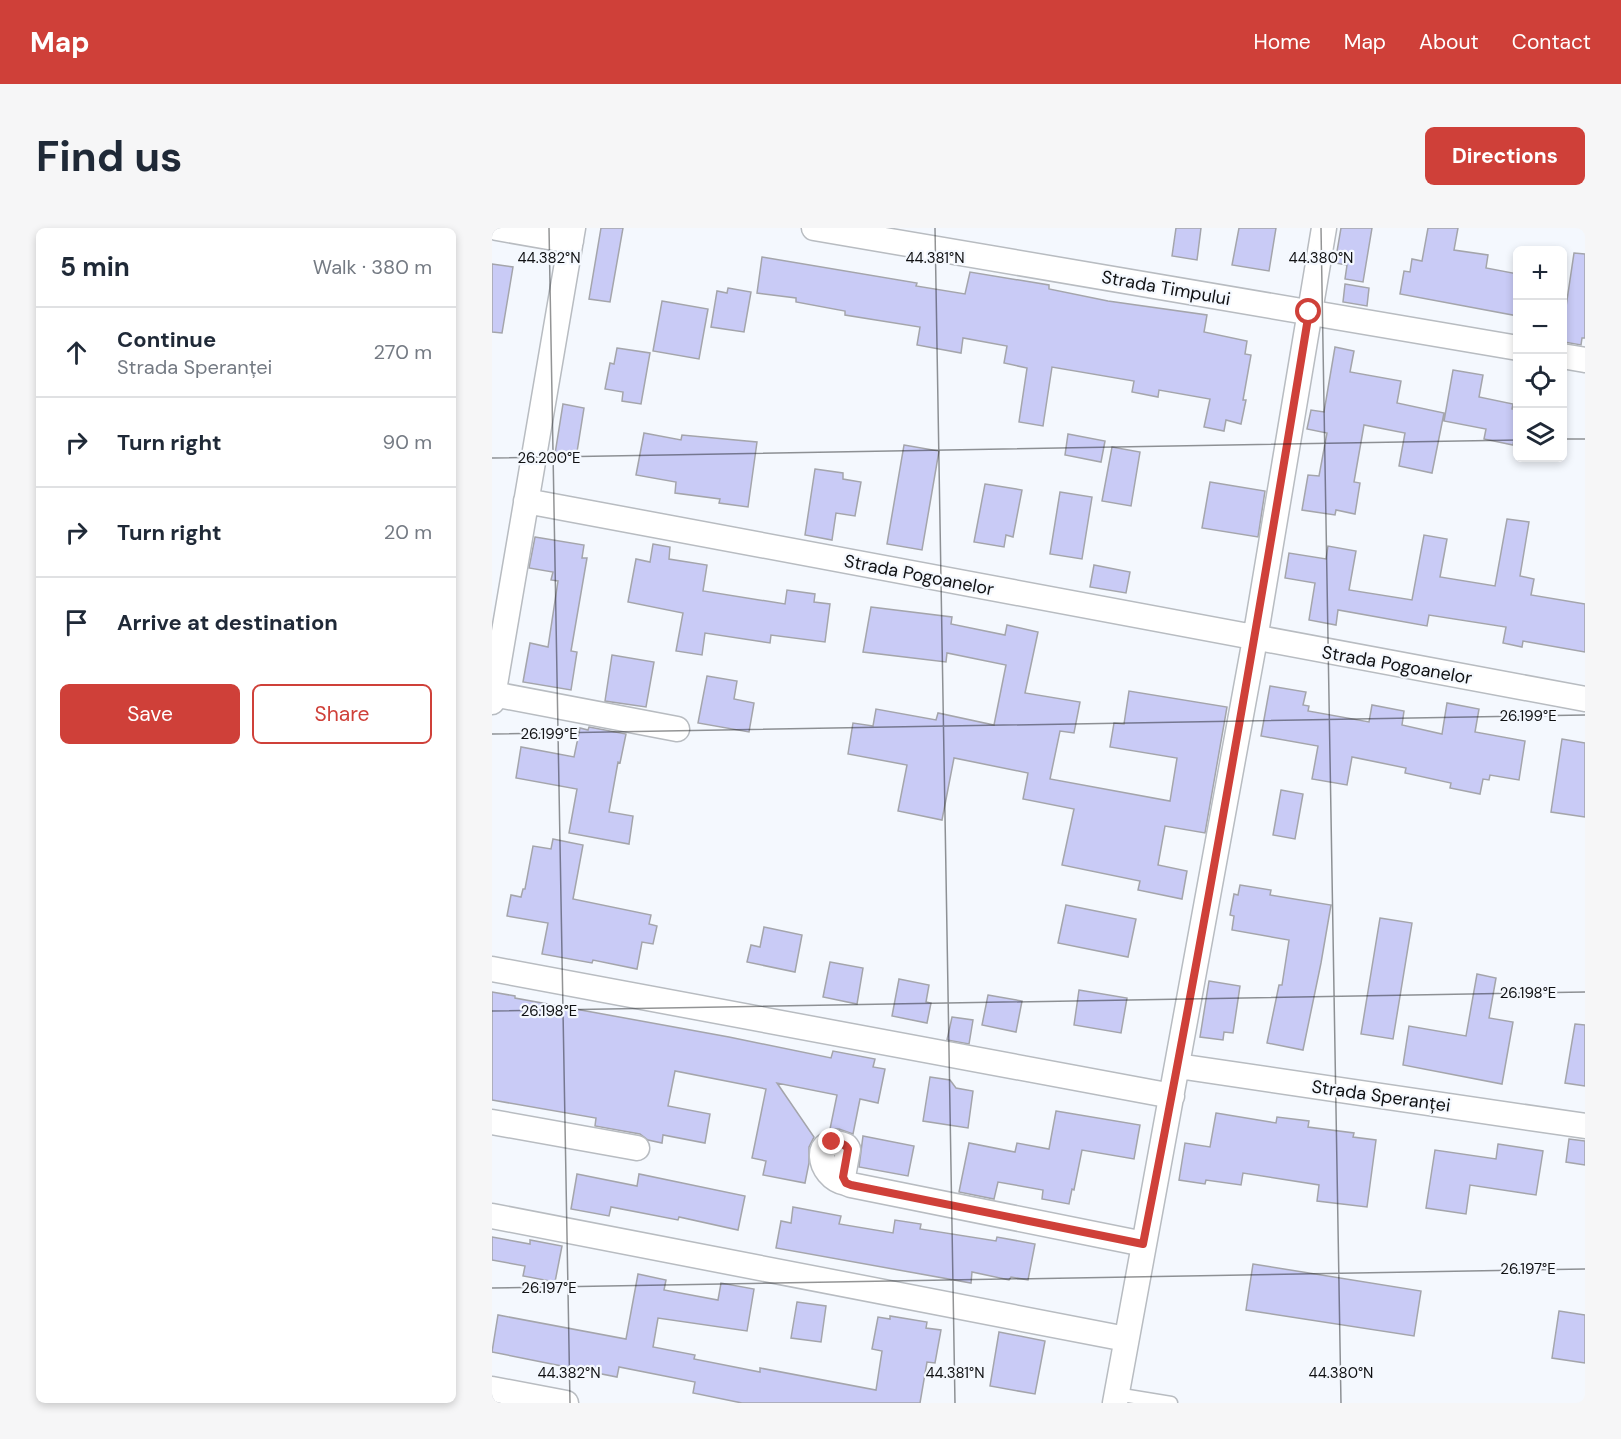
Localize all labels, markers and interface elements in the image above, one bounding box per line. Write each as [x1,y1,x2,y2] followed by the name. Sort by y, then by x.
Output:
[30,24,90,61] text: Map
[1253,28,1311,56] text: Home
[1344,28,1386,56] text: Map
[1419,28,1479,56] text: About
[1512,28,1591,56] text: Contact
[1425,127,1585,185] button: Directions
[36,129,182,184] text: Find us
[1513,246,1567,462] map controls
[1513,246,1567,300] button: +
[517,248,581,268] text: 44.382°N
[905,248,965,268] text: 44.381°N
[1289,248,1353,268] text: 44.380°N
[60,250,130,284] text: 5 min
[313,254,432,280] text: Walk · 380 m
[1100,265,1232,311] street label: Strada Timpului
[1295,298,1321,324] route start
[1513,300,1567,354] button: −
[117,325,216,354] text: Continue
[60,336,93,369] icon: ahead
[374,339,432,365] text: 270 m
[117,354,272,380] text: Strada Speranței
[1513,354,1567,408] button: locate
[1513,408,1567,462] button: layers
[60,426,93,459] icon: right
[117,428,222,457] text: Turn right
[383,429,432,455] text: 90 m
[517,448,581,468] text: 26.200°E
[60,516,93,549] icon: right
[117,518,222,547] text: Turn right
[384,519,432,545] text: 20 m
[842,549,996,601] street label: Strada Pogoanelor
[60,606,93,639] icon: arrive
[117,608,338,637] text: Arrive at destination
[1320,640,1474,690] street label: Strada Pogoanelor
[60,684,240,744] button: Save
[252,684,432,744] button: Share
[1499,706,1557,726] text: 26.199°E
[520,724,578,744] text: 26.199°E
[1500,983,1556,1003] text: 26.198°E
[521,1001,577,1021] text: 26.198°E
[1310,1074,1452,1118] street label: Strada Speranței
[818,1128,844,1154] route end
[1500,1259,1556,1279] text: 26.197°E
[521,1278,577,1298] text: 26.197°E
[537,1363,601,1383] text: 44.382°N
[925,1363,985,1383] text: 44.381°N
[1309,1363,1373,1383] text: 44.380°N

